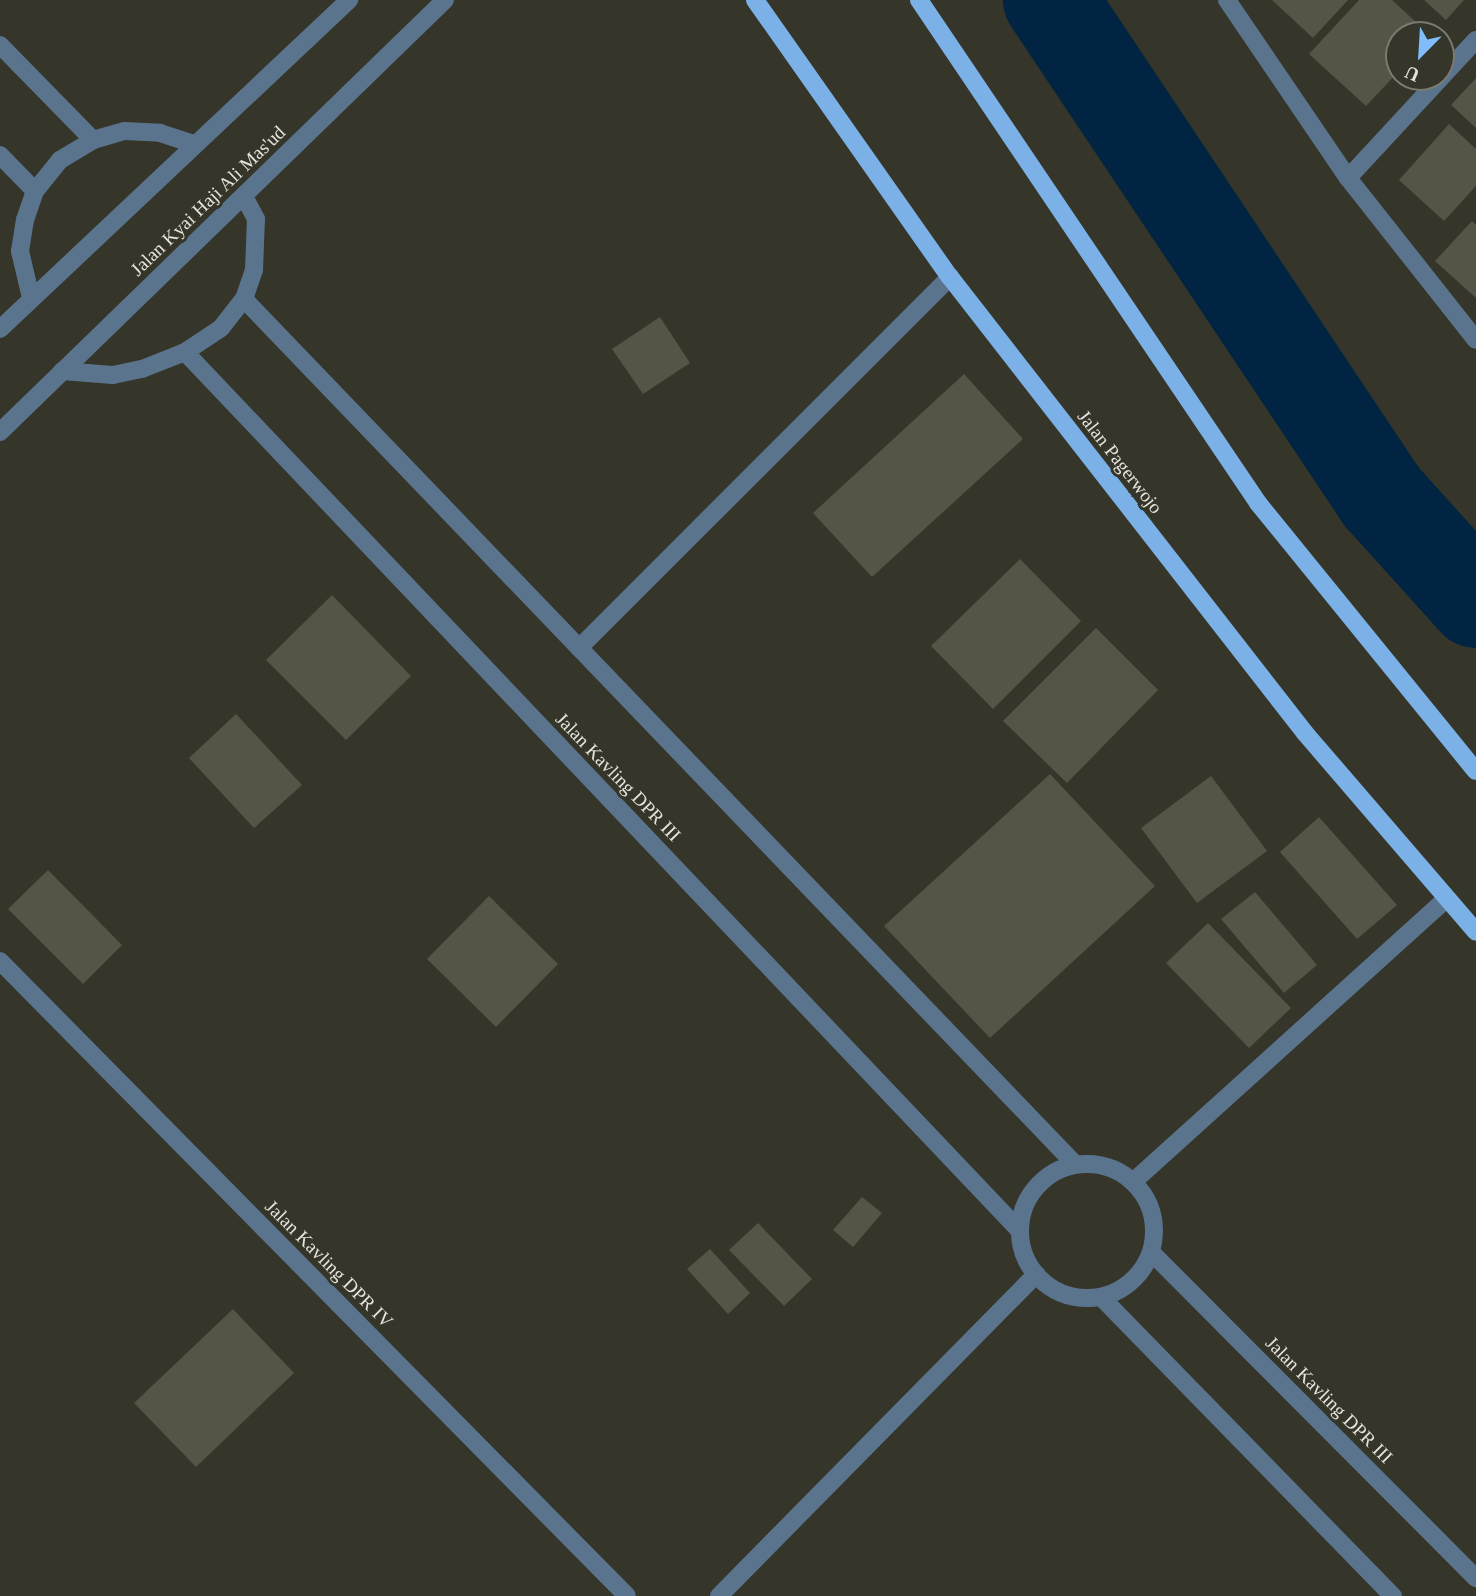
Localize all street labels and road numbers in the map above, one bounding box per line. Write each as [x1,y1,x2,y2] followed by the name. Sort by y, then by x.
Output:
[126,121,290,281] street label: Jalan Kyai Haji Ali Mas'ud
[1073,406,1167,518] street label: Jalan Pagerwojo
[551,708,685,846] street label: Jalan Kavling DPR III
[260,1195,398,1333] street label: Jalan Kavling DPR IV
[1261,1332,1397,1468] street label: Jalan Kavling DPR III

